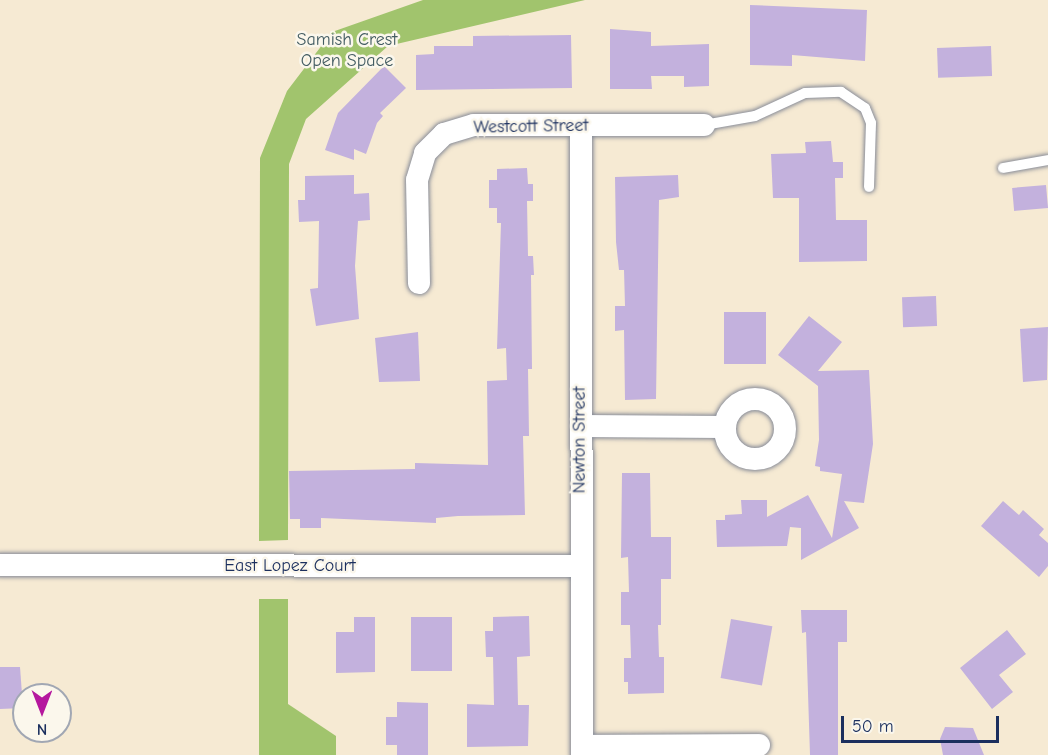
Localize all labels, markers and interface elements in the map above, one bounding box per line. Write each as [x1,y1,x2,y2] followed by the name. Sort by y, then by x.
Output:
[297,30,397,72] park label: Samish Crest Open Space
[473,115,589,139] street label: Westcott Street
[569,387,591,493] street label: Newton Street
[224,555,356,577] street label: East Lopez Court
[12,683,72,743] north arrow
[844,704,1002,742] scale bar
[852,716,894,737] text: 50 m
[37,720,47,738] text: N

